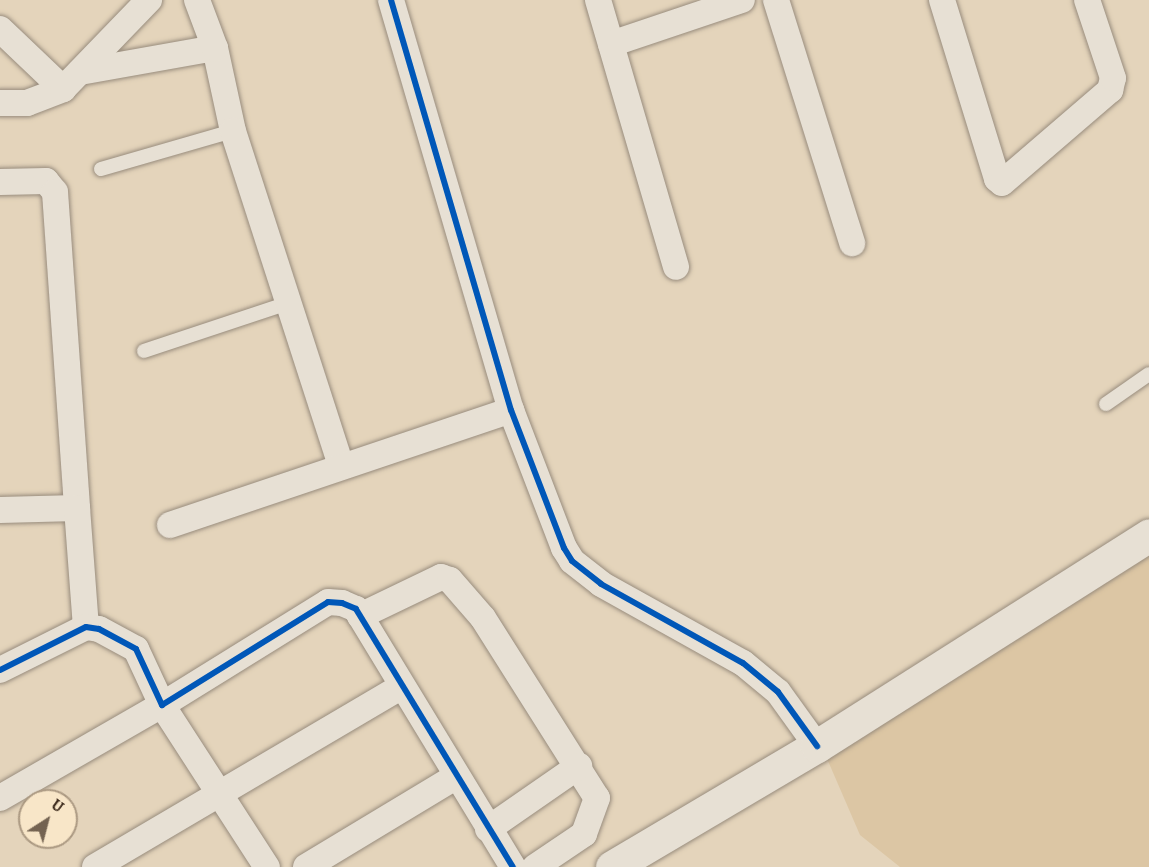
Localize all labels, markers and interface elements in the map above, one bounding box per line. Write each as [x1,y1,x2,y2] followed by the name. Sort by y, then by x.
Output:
[18,789,78,849] north arrow
[47,794,68,818] text: U

